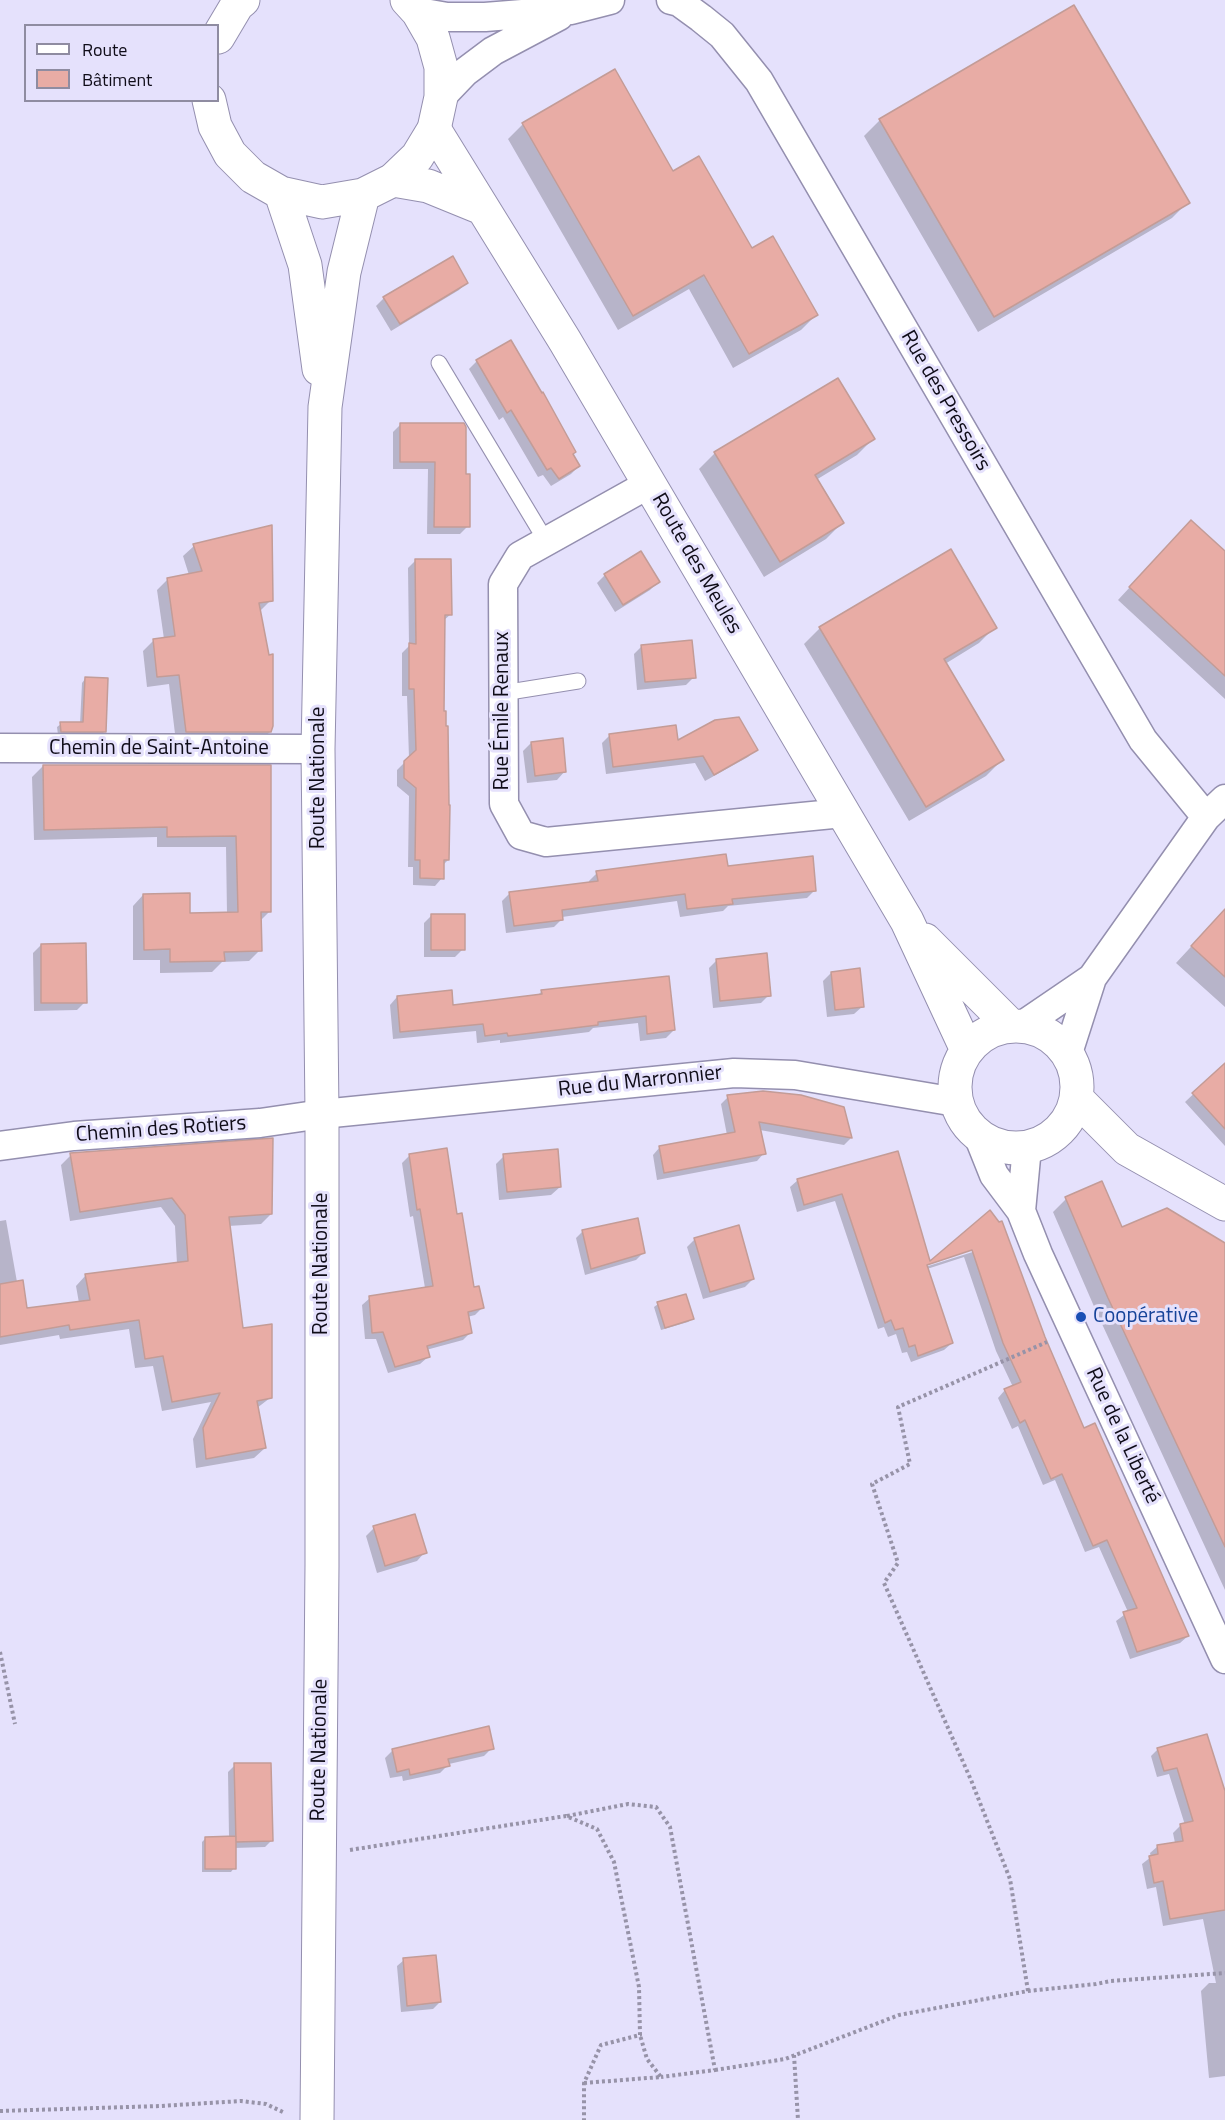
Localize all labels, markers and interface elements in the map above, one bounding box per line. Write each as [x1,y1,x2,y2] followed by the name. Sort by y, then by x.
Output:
[24,24,219,102] legend
[82,36,127,63] text: Route
[82,66,152,93] text: Bâtiment
[895,326,995,476] street label: Rue des Pressoirs
[646,489,746,639] street label: Route des Meules
[490,632,516,790] street label: Rue Émile Renaux
[306,707,332,849] street label: Route Nationale
[49,736,269,762] street label: Chemin de Saint-Antoine
[557,1061,723,1103] street label: Rue du Marronnier
[75,1111,247,1149] street label: Chemin des Rotiers
[309,1193,335,1335] street label: Route Nationale
[1093,1304,1198,1330] place label: Coopérative
[1074,1310,1088,1324] marker: Coopérative
[1079,1364,1165,1508] street label: Rue de la Liberté
[306,1678,334,1822] street label: Route Nationale

